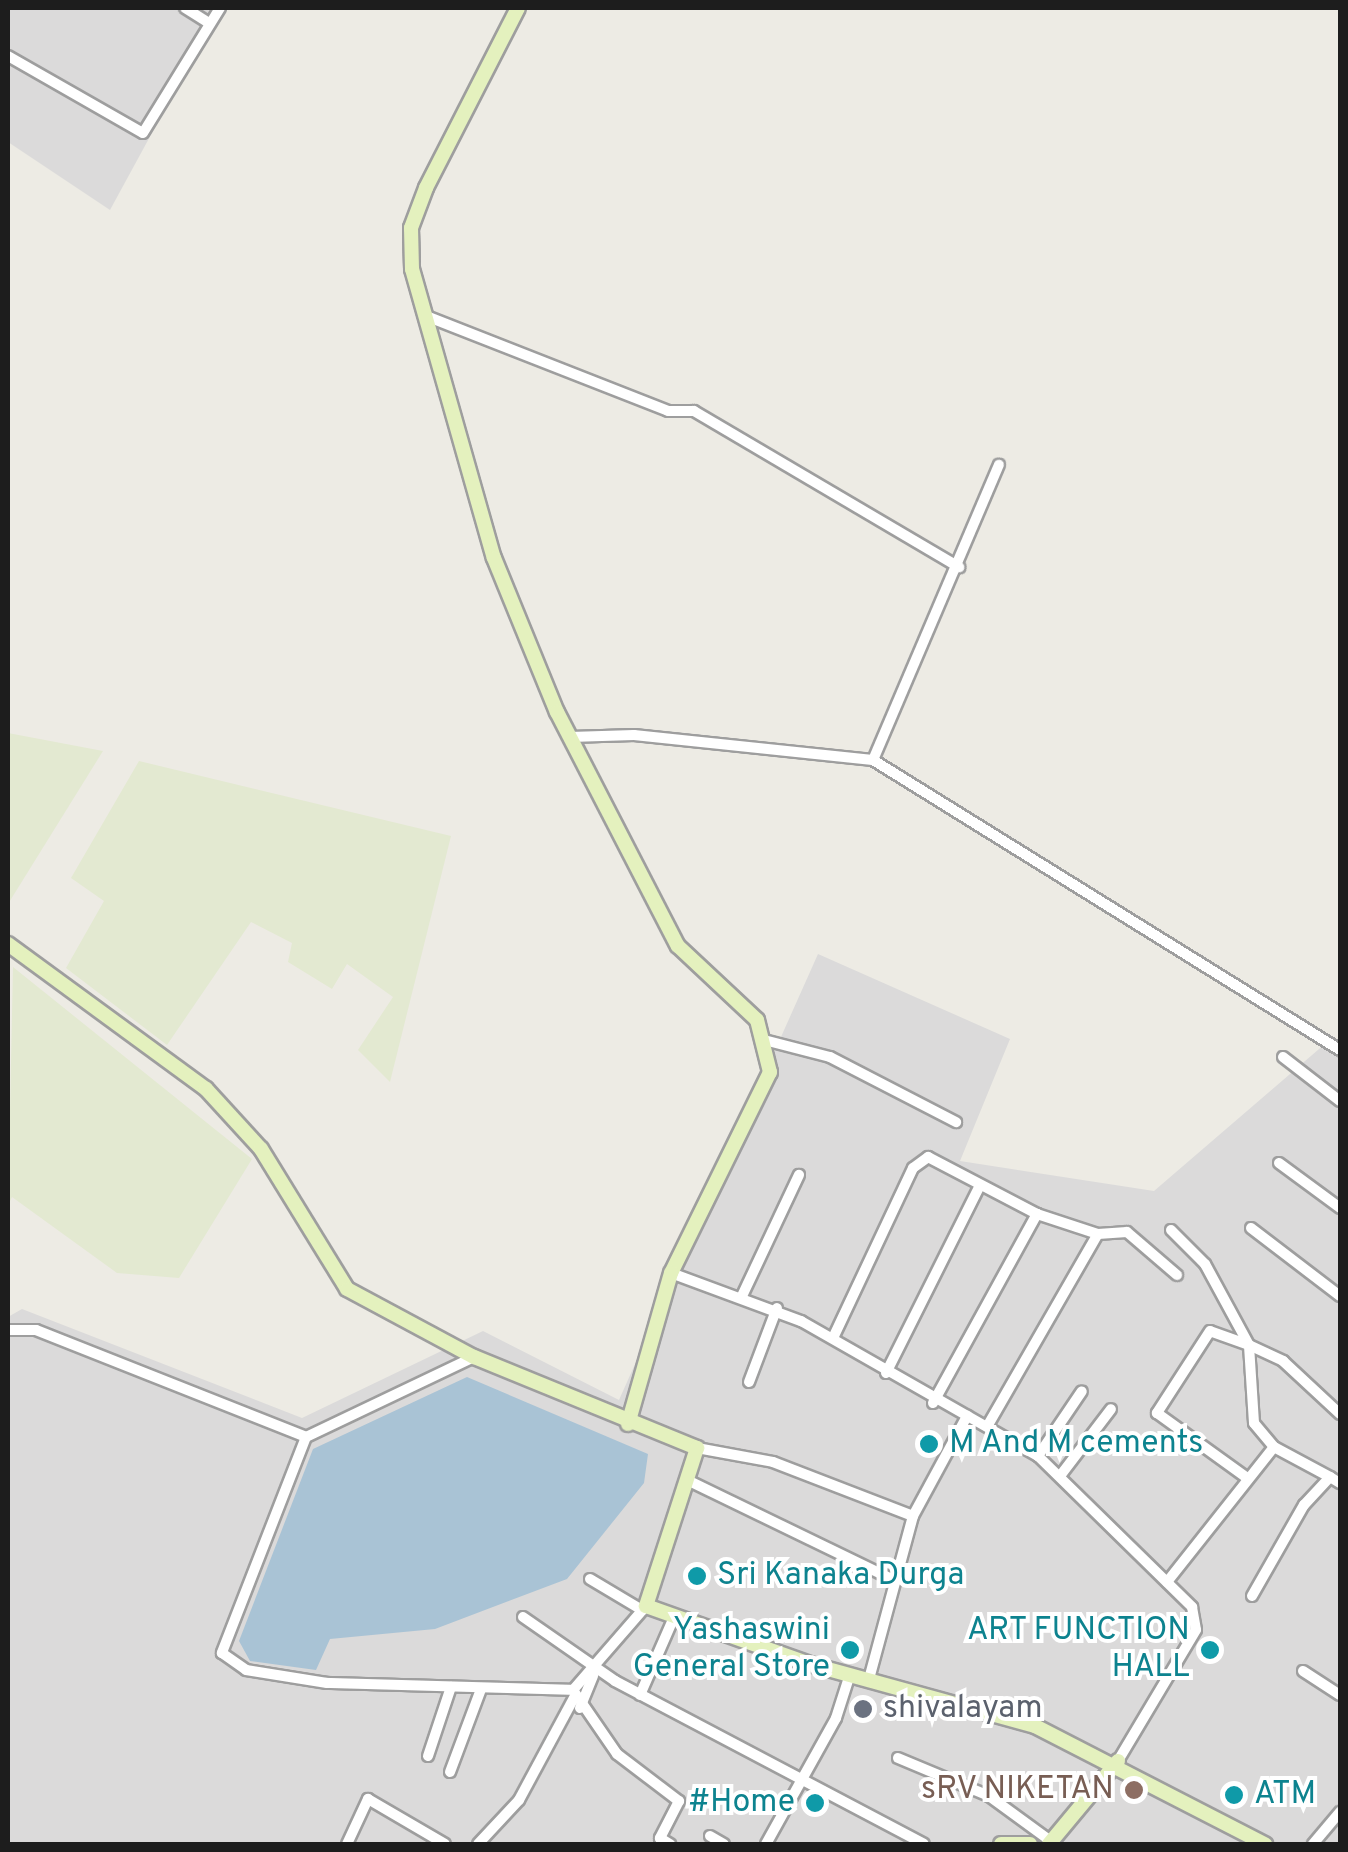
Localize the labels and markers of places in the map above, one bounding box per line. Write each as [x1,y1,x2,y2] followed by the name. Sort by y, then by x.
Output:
[949,1425,1204,1463] place label: M And M cements
[918,1433,940,1455] marker: M And M cements
[717,1557,964,1595] place label: Sri Kanaka Durga
[686,1565,708,1587] marker: Sri Kanaka Durga
[633,1613,830,1688] place label: Yashaswini General Store
[966,1613,1190,1688] place label: ART FUNCTION HALL
[839,1639,861,1661] marker: Yashaswini General Store
[1199,1639,1221,1661] marker: ART FUNCTION HALL
[883,1690,1043,1728] place label: shivalayam
[852,1698,874,1720] marker: shivalayam
[920,1771,1114,1809] place label: sRV NIKETAN
[1254,1776,1316,1814] place label: ATM
[1123,1779,1145,1801] marker: sRV NIKETAN
[688,1784,795,1822] place label: #Home
[1223,1784,1245,1806] marker: ATM
[804,1792,826,1814] marker: #Home

